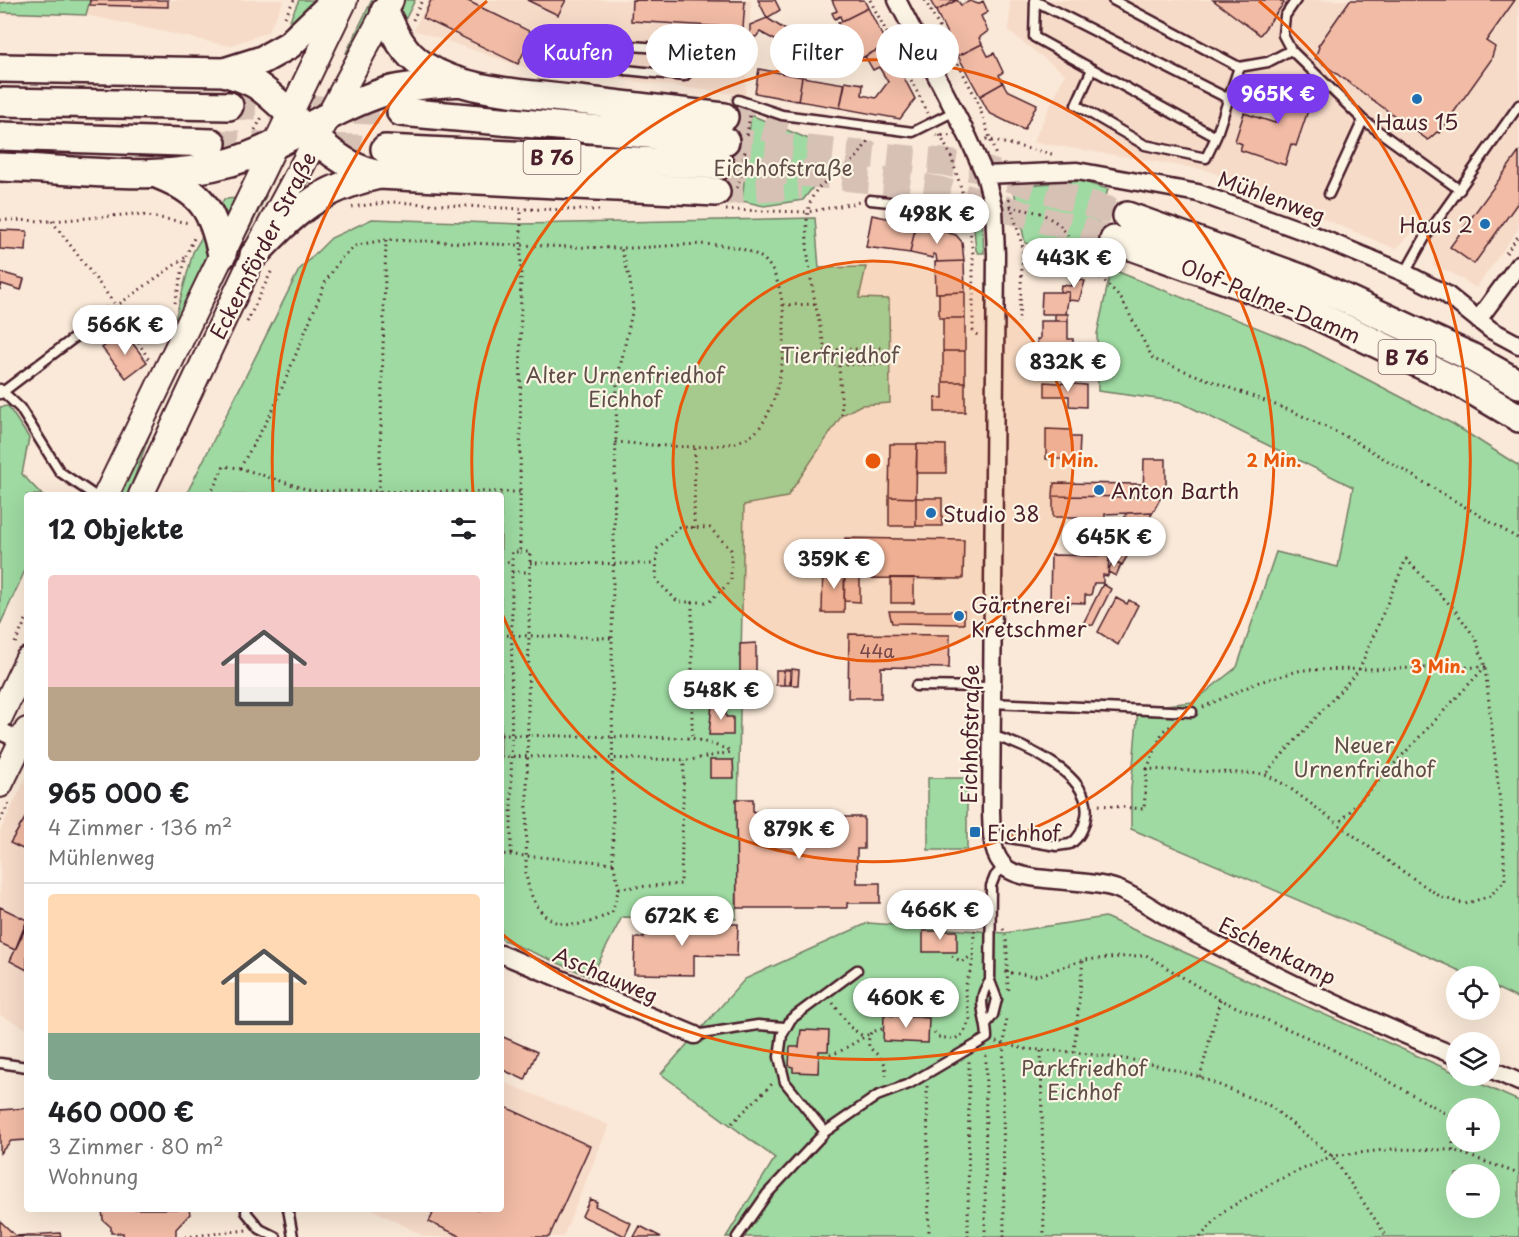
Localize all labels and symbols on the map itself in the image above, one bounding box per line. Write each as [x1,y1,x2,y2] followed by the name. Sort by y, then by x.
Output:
[1229,74,1327,125] pin: 965K €
[1410,92,1424,106] marker: Haus 15
[1375,105,1459,137] place label: Haus 15
[524,140,580,174] road number: B 76
[201,146,323,344] street label: Eckernförder Straße
[713,151,853,183] park label: Eichhofstraße
[1214,162,1330,230] street label: Mühlenweg
[888,194,986,245] pin: 498K €
[1399,208,1473,240] place label: Haus 2
[1478,217,1492,231] marker: Haus 2
[1025,238,1123,289] pin: 443K €
[1176,249,1366,351] street label: Olof-Palme-Damm
[76,305,174,356] pin: 566K €
[781,338,901,370] park label: Tierfriedhof
[1378,340,1436,374] road number: B 76
[1019,342,1117,393] pin: 832K €
[526,358,726,414] park label: Alter Urnenfriedhof Eichhof
[1047,446,1099,473] text: 1 Min.
[1246,446,1302,473] text: 2 Min.
[863,451,883,471] centre of rings
[1111,474,1239,506] place label: Anton Barth
[1092,483,1106,497] marker: Anton Barth
[943,497,1040,529] place label: Studio 38
[924,506,938,520] marker: Studio 38
[1065,517,1163,568] pin: 645K €
[785,539,883,590] pin: 359K €
[971,588,1087,644] place label: Gärtnerei Kretschmer
[952,609,966,623] marker: Gärtnerei Kretschmer
[859,637,895,664] house number: 44a
[1410,652,1466,679] text: 3 Min.
[952,664,986,804] street label: Eichhofstraße
[672,670,770,721] pin: 548K €
[1293,728,1437,784] park label: Neuer Urnenfriedhof
[750,809,848,860] pin: 879K €
[987,816,1063,848] place label: Eichhof
[968,825,982,839] marker: Eichhof
[891,890,989,941] pin: 466K €
[633,896,731,947] pin: 672K €
[1214,908,1342,992] street label: Eschenkamp
[548,937,664,1011] street label: Aschauweg
[857,978,955,1029] pin: 460K €
[1021,1051,1149,1107] park label: Parkfriedhof Eichhof

